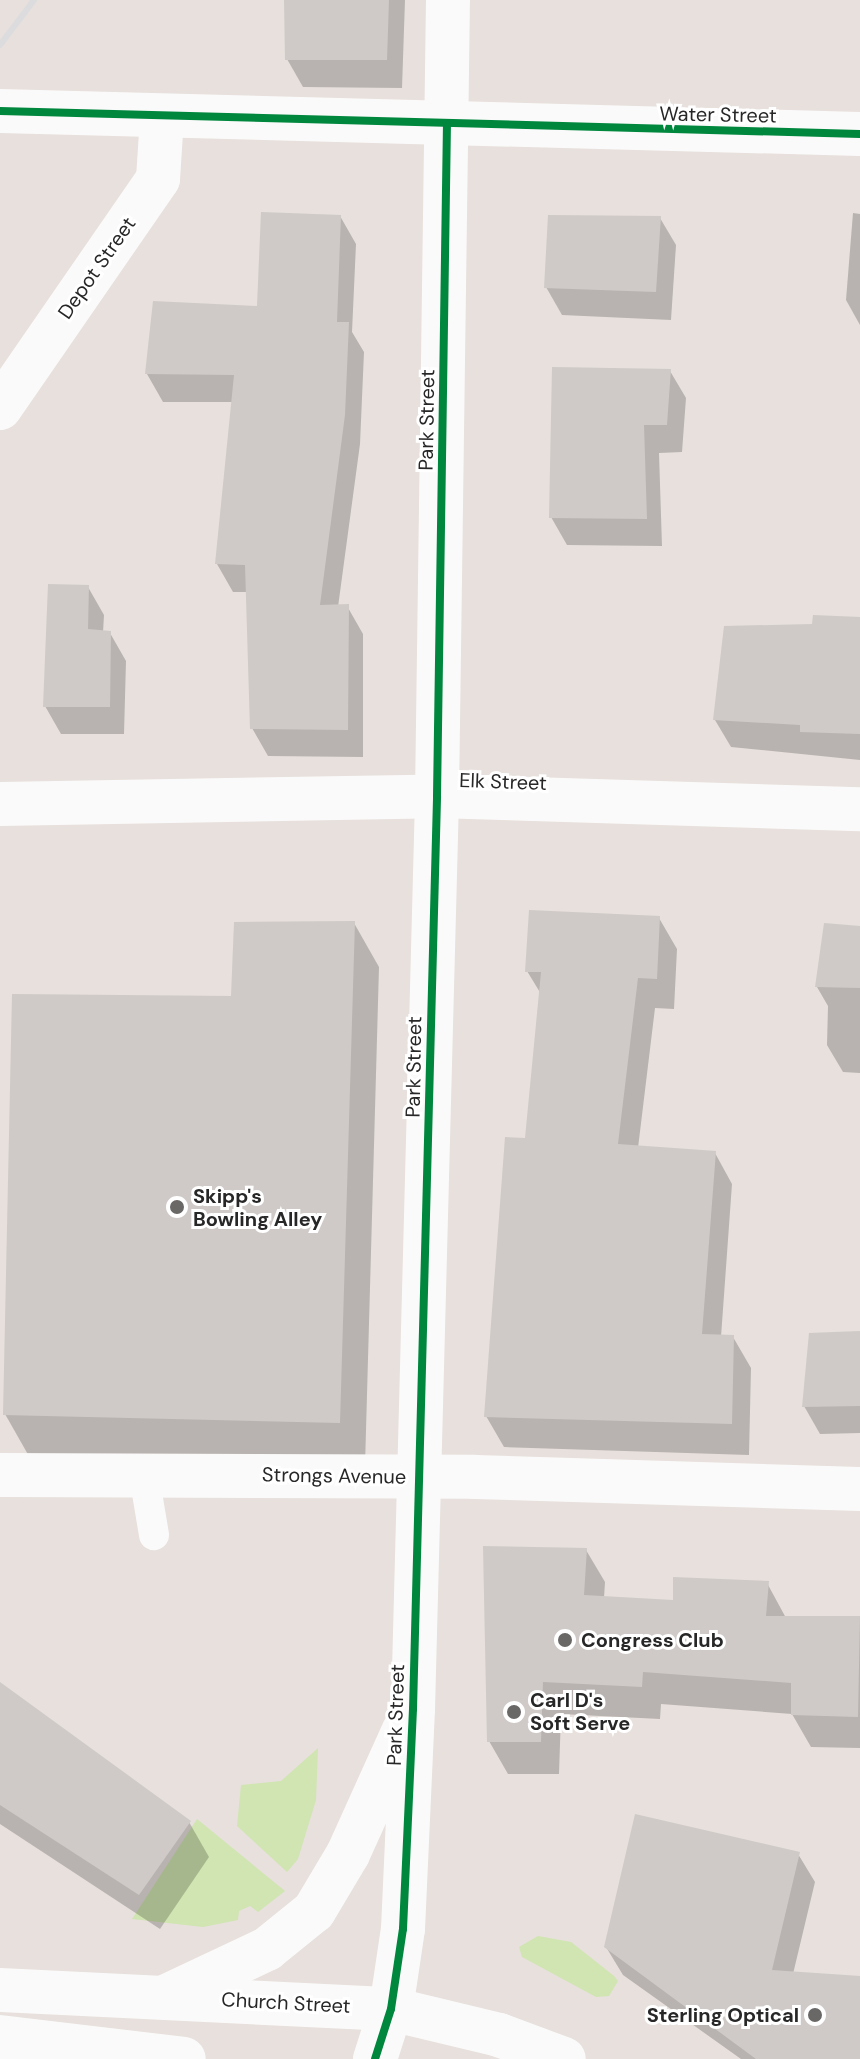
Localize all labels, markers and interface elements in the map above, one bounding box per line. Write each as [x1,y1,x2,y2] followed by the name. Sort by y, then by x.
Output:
[659,102,777,128] street label: Water Street
[53,212,141,324] street label: Depot Street
[414,369,440,471] street label: Park Street
[459,768,547,796] street label: Elk Street
[401,1016,427,1118] street label: Park Street
[193,1184,322,1231] place label: Skipp's Bowling Alley
[168,1198,186,1216] marker: Skipp's Bowling Alley
[262,1463,406,1489] street label: Strongs Avenue
[581,1628,724,1652] place label: Congress Club
[556,1631,574,1649] marker: Congress Club
[382,1664,410,1766] street label: Park Street
[530,1688,630,1735] place label: Carl D's Soft Serve
[505,1703,523,1721] marker: Carl D's Soft Serve
[221,1988,351,2018] street label: Church Street
[647,2003,799,2027] place label: Sterling Optical
[806,2006,824,2024] marker: Sterling Optical

